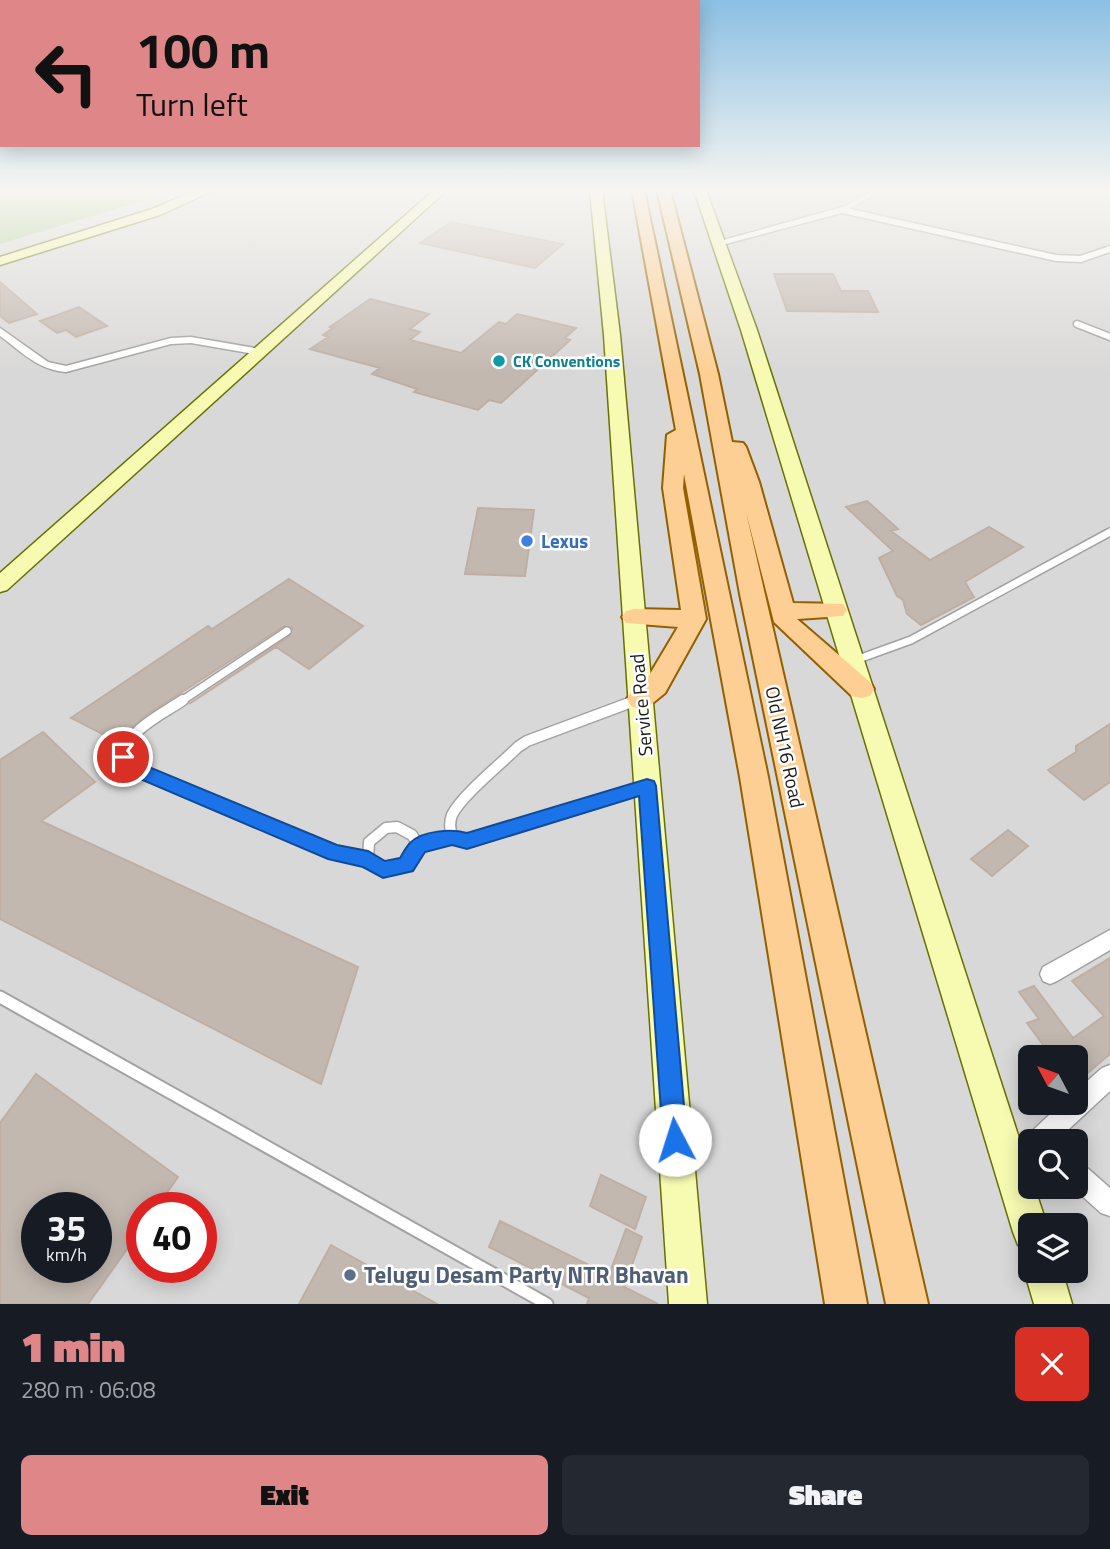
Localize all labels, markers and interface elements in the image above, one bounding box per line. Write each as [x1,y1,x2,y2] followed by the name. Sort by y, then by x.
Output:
[136,12,270,87] text: 100 m
[21,28,112,119] icon: left
[136,80,248,128] text: Turn left
[513,349,620,373] place label: CK Conventions
[491,353,507,369] marker: CK Conventions
[541,526,588,555] place label: Lexus
[519,533,535,549] marker: Lexus
[622,653,659,758] street label: Service Road
[758,684,813,810] street label: Old NH16 Road
[93,727,153,787] pin
[104,738,142,776] icon: arrive
[1018,1045,1088,1115] north arrow
[1018,1045,1088,1283] map controls
[638,1103,712,1177] position arrow
[1018,1129,1088,1199] button: search
[126,1192,217,1283] speed limit sign: 40
[47,1201,86,1255] text: 35
[1018,1213,1088,1283] button: layers
[46,1241,87,1268] text: km/h
[364,1257,689,1292] place label: Telugu Desam Party NTR Bhavan
[342,1267,358,1283] marker: Telugu Desam Party NTR Bhavan
[21,1314,125,1378] text: 1 min
[1015,1327,1089,1401] button: close
[21,1372,156,1407] text: 280 m · 06:08
[21,1455,548,1535] button: Exit
[562,1455,1089,1535] button: Share

